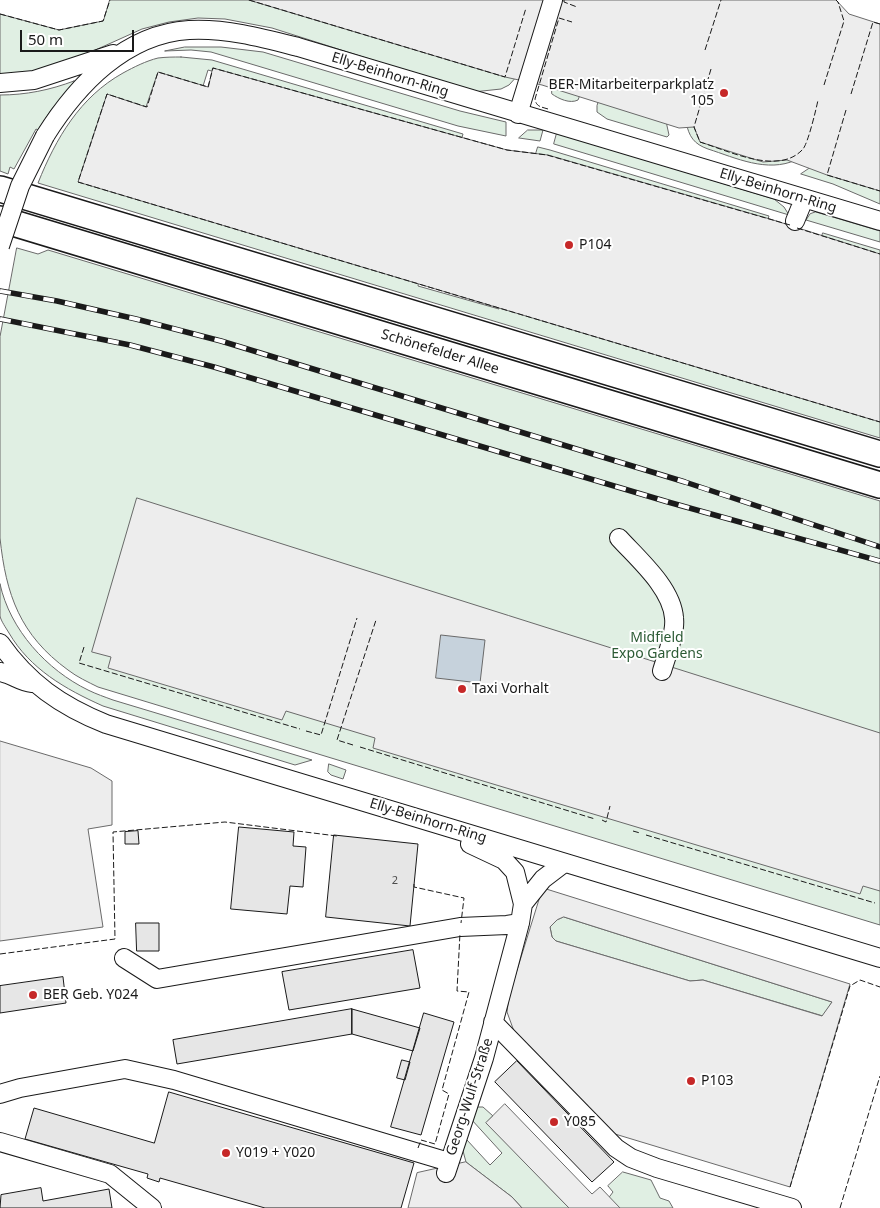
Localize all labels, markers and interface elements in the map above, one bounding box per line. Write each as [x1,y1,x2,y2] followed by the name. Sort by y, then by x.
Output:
[22,20,136,52] scale bar
[28,29,63,49] text: 50 m
[329,49,451,101] street label: Elly-Beinhorn-Ring
[549,77,714,110] place label: BER-Mitarbeiterparkplatz 105
[718,87,730,99] marker: BER-Mitarbeiterparkplatz 105
[717,165,839,217] street label: Elly-Beinhorn-Ring
[579,237,611,253] place label: P104
[563,239,575,251] marker: P104
[379,326,501,378] street label: Schönefelder Allee
[611,630,703,662] park label: Midfield Expo Gardens
[472,681,549,697] place label: Taxi Vorhalt
[456,683,468,695] marker: Taxi Vorhalt
[367,795,489,847] street label: Elly-Beinhorn-Ring
[392,874,398,888] house number: 2
[43,987,138,1003] place label: BER Geb. Y024
[27,989,39,1001] marker: BER Geb. Y024
[443,1036,497,1158] street label: Georg-Wulf-Straße
[701,1073,733,1089] place label: P103
[685,1075,697,1087] marker: P103
[564,1114,596,1130] place label: Y085
[548,1116,560,1128] marker: Y085
[236,1145,315,1161] place label: Y019 + Y020
[220,1147,232,1159] marker: Y019 + Y020

